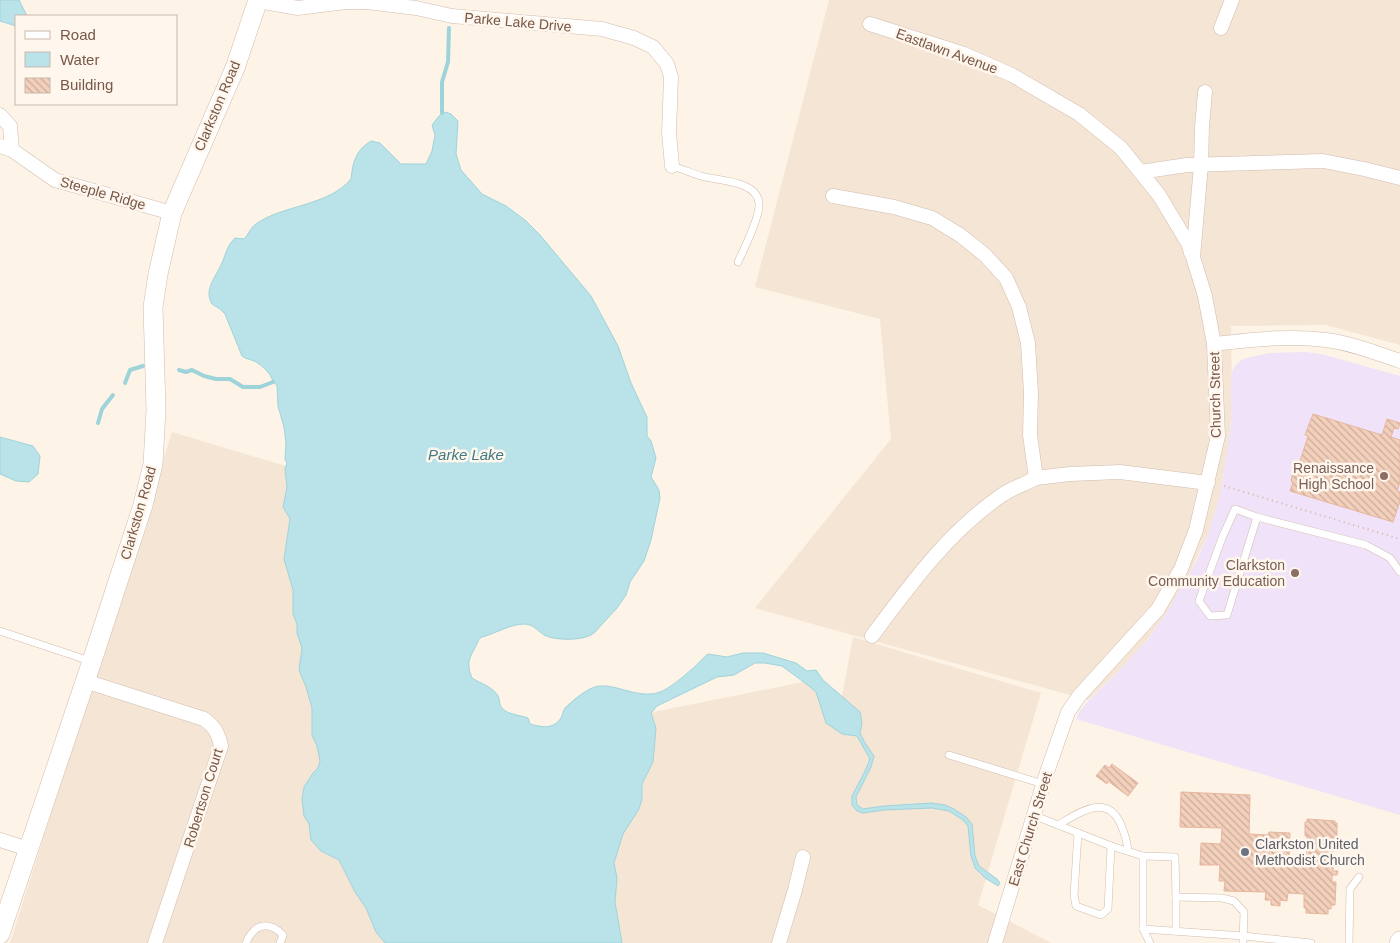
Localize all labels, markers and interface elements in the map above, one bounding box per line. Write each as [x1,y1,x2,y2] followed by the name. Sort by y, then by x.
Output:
[464,9,572,35] street label: Parke Lake Drive
[15,15,178,105] legend
[894,25,1000,77] street label: Eastlawn Avenue
[60,26,96,43] text: Road
[60,51,99,68] text: Water
[191,58,243,154] street label: Clarkston Road
[60,76,113,93] text: Building
[59,173,148,213] street label: Steeple Ridge
[1206,352,1224,438] street label: Church Street
[428,446,504,463] water label: Parke Lake
[1293,460,1374,492] place label: Renaissance High School
[117,464,159,562] street label: Clarkston Road
[1378,470,1390,482] marker: Renaissance High School
[1148,557,1285,589] place label: Clarkston Community Education
[1289,567,1301,579] marker: Clarkston Community Education
[180,746,226,849] street label: Robertson Court
[1005,770,1055,888] street label: East Church Street
[1255,836,1365,868] place label: Clarkston United Methodist Church
[1239,846,1251,858] marker: Clarkston United Methodist Church

